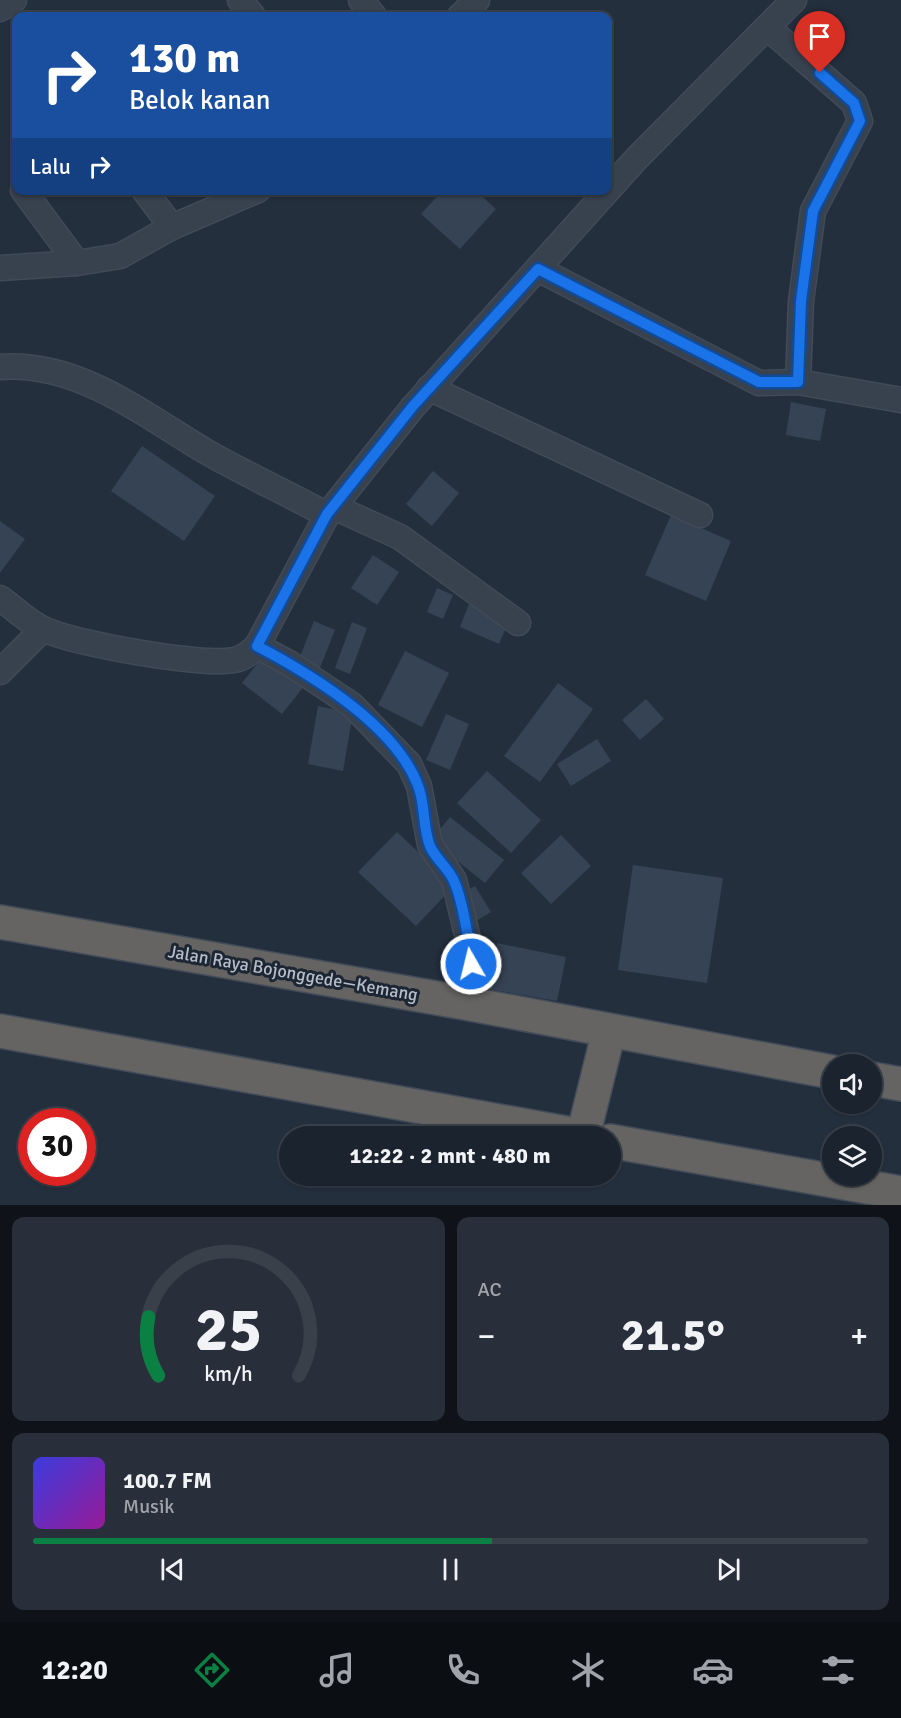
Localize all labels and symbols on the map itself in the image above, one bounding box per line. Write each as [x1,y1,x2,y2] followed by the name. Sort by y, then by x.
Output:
[794,11,845,73] pin
[439,932,503,996] position arrow
[166,940,420,1006] street label: Jalan Raya Bojonggede—Kemang
[18,1108,96,1186] speed limit sign: 30

